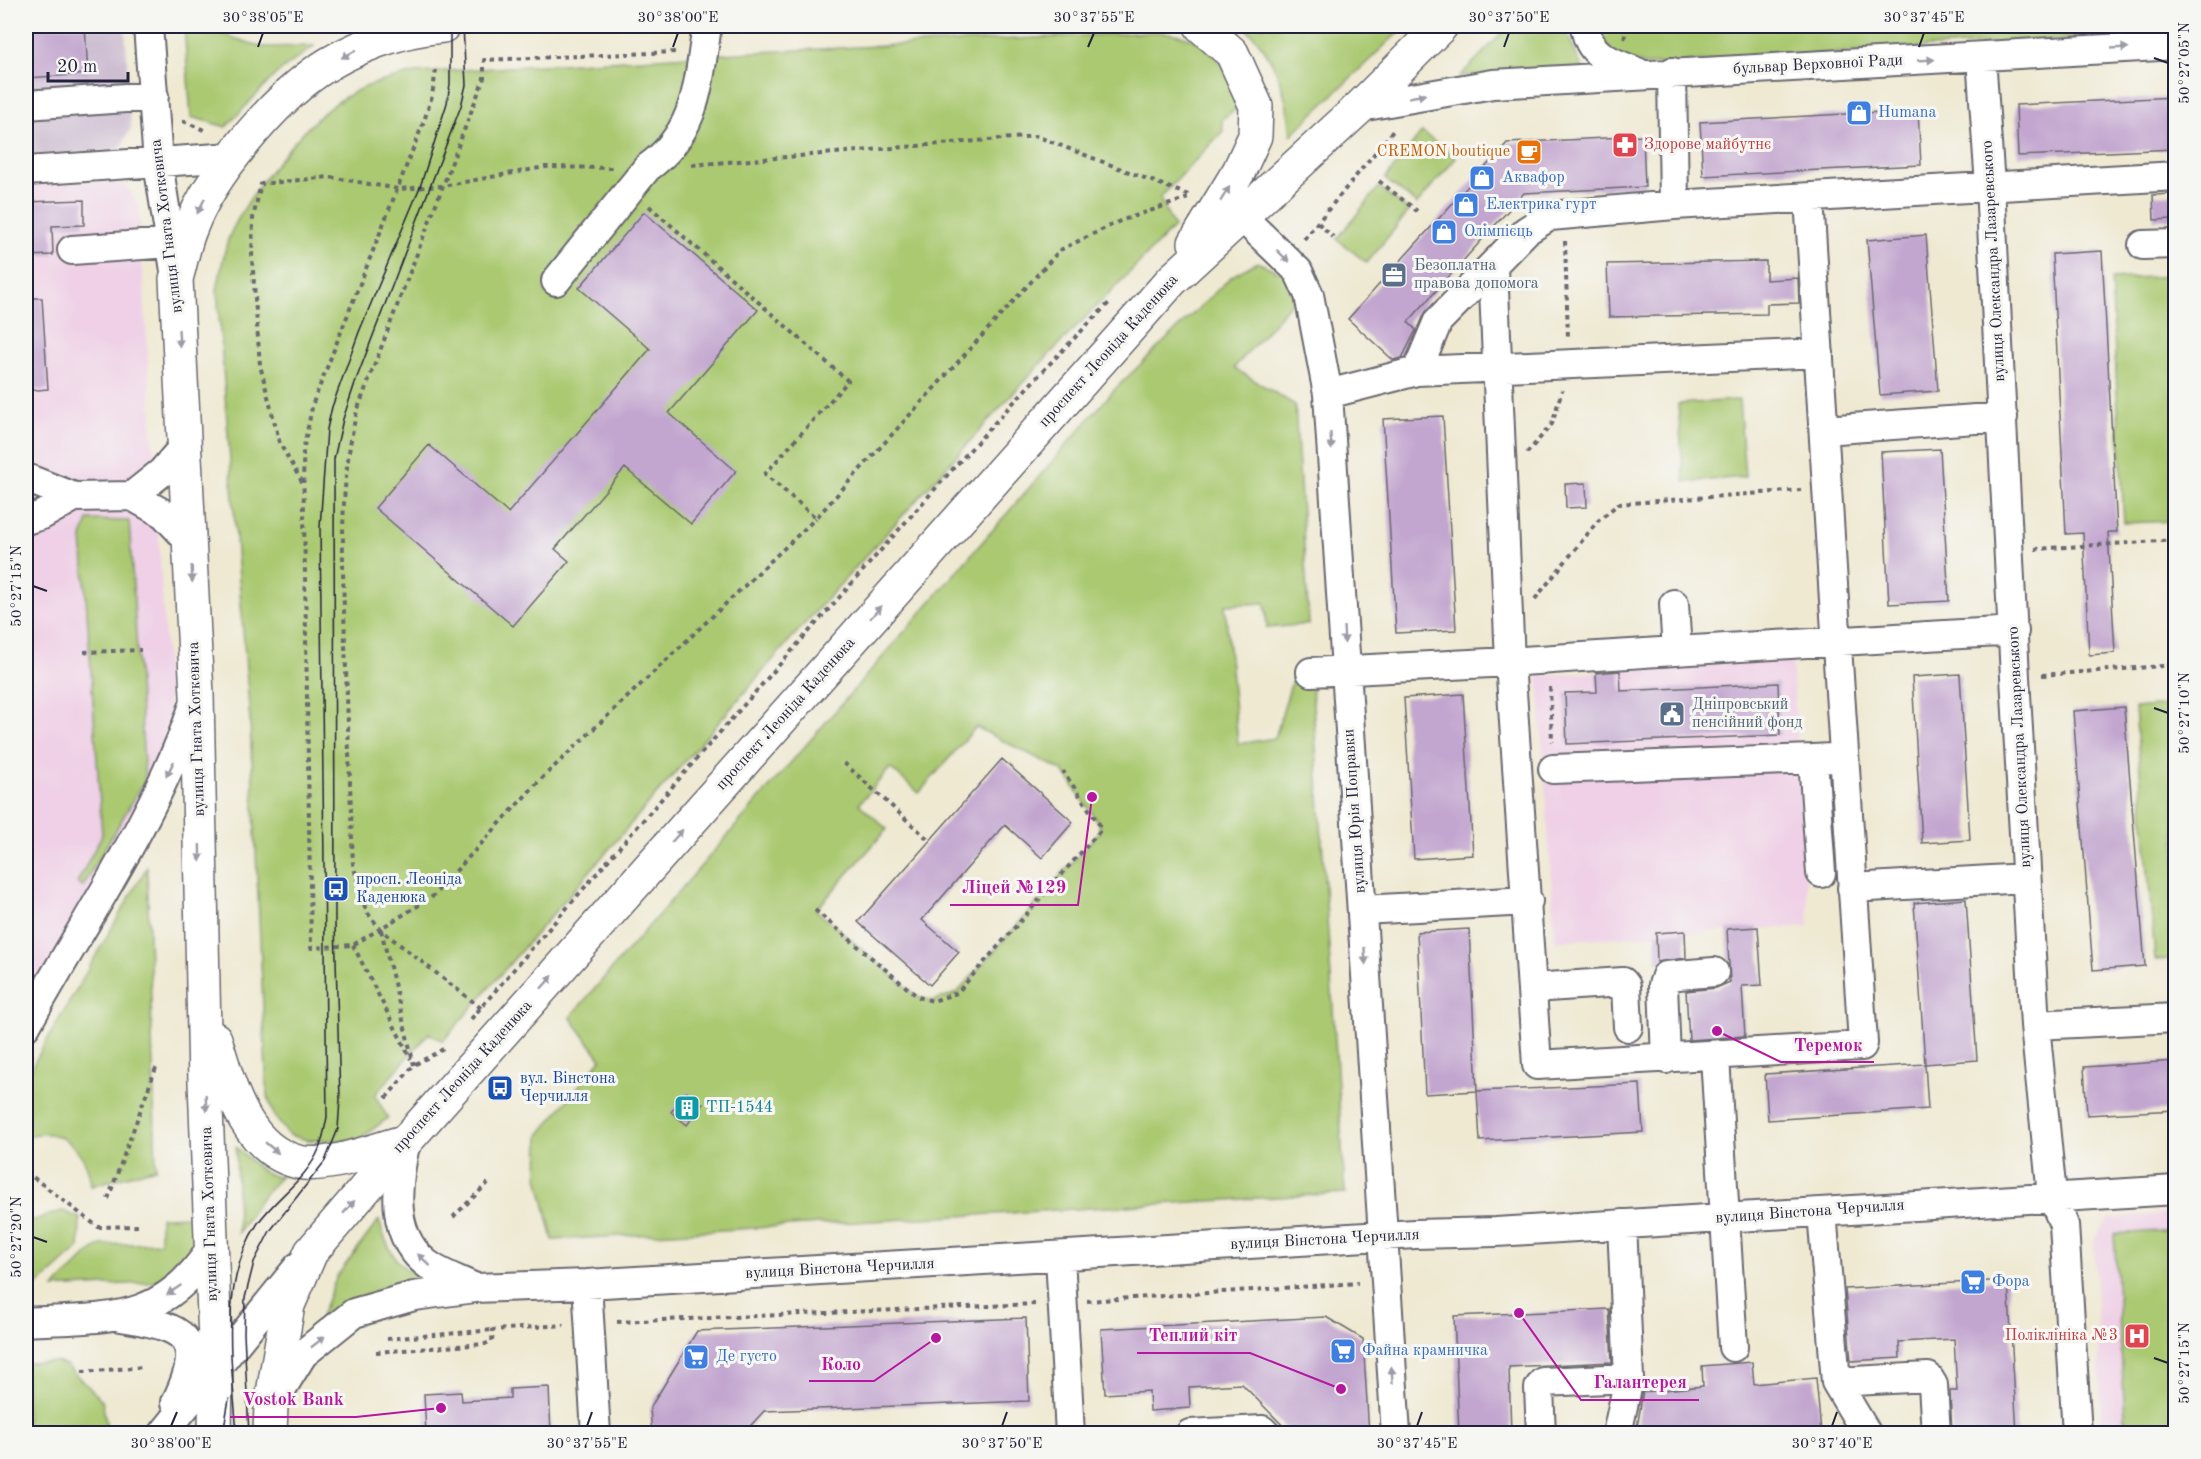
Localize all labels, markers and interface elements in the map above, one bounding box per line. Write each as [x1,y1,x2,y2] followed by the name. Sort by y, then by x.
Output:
[223,11,303,26] text: 30°38'05"E
[638,11,718,26] text: 30°38'00"E
[1054,11,1134,26] text: 30°37'55"E
[1469,11,1549,26] text: 30°37'50"E
[1884,11,1964,26] text: 30°37'45"E
[2178,22,2193,104] text: 50°27'05"N
[2111,44,2130,53] one-way arrow
[48,45,128,83] scale bar
[341,49,358,59] one-way arrow
[1733,53,1903,77] street label: бульвар Верховної Ради
[1916,55,1935,64] one-way arrow
[57,58,97,76] text: 20 m
[1408,91,1427,100] one-way arrow
[1844,98,1874,128] shop icon: Humana
[1878,105,1936,121] place label: Humana
[1610,130,1640,160] pharmacy icon: Здорове майбутнє
[1514,137,1544,167] cafe icon: CREMON boutique
[1644,137,1771,153] place label: Здорове майбутнє
[148,138,186,314] street label: вулиця Гната Хоткевича
[1980,140,2008,382] street label: вулиця Олександра Лазаревського
[1377,144,1510,160] place label: CREMON boutique
[1467,163,1497,193] shop icon: Аквафор
[1502,170,1565,186] place label: Аквафор
[1219,186,1230,202] one-way arrow
[1451,190,1481,220] shop icon: Електрика гурт
[1486,197,1597,213] place label: Електрика гурт
[196,198,206,215] one-way arrow
[1429,217,1459,247] shop icon: Олімпієць
[1464,224,1533,240] place label: Олімпієць
[1275,249,1289,263] one-way arrow
[1414,258,1539,292] place label: Безоплатна правова допомога
[1379,260,1409,290] office icon: Безоплатна правова допомога
[1036,272,1182,430] street label: проспект Леоніда Каденюка
[175,328,184,347] one-way arrow
[1327,431,1336,450] one-way arrow
[10,545,25,627] text: 50°27'15"N
[188,565,197,584] one-way arrow
[869,605,883,620] one-way arrow
[1339,626,1348,645] one-way arrow
[2006,626,2034,868] street label: вулиця Олександра Лазаревського
[713,635,859,793] street label: проспект Леоніда Каденюка
[186,641,208,817] street label: вулиця Гната Хоткевича
[2178,672,2193,754] text: 50°27'10"N
[1692,697,1803,731] place label: Дніпровський пенсійний фонд
[1657,699,1687,729] public building icon: Дніпровський пенсійний фонд
[1341,728,1369,894] street label: вулиця Юрія Поправки
[165,761,174,778] one-way arrow
[670,829,684,844] one-way arrow
[196,844,205,863] one-way arrow
[950,869,1078,905] callout: Ліцей №129
[356,872,462,906] place label: просп. Леоніда Каденюка
[321,874,351,904] bus stop icon: просп. Леоніда Каденюка
[962,879,1066,897] text: Ліцей №129
[1360,946,1370,965] one-way arrow
[540,975,553,990] one-way arrow
[390,998,536,1156] street label: проспект Леоніда Каденюка
[1781,1026,1874,1062] callout: Теремок
[1794,1037,1863,1055] text: Теремок
[520,1071,616,1105] place label: вул. Вінстона Черчилля
[485,1073,515,1103] bus stop icon: вул. Вінстона Черчилля
[672,1093,702,1123] building icon: ТП-1544
[202,1094,211,1113] one-way arrow
[706,1100,773,1116] place label: ТП-1544
[199,1126,221,1302] street label: вулиця Гната Хоткевича
[264,1141,279,1154] one-way arrow
[10,1196,25,1278] text: 50°27'20"N
[1715,1197,1905,1227] street label: вулиця Вінстона Черчилля
[342,1199,355,1215] one-way arrow
[1230,1227,1420,1253] street label: вулиця Вінстона Черчилля
[417,1254,432,1267] one-way arrow
[745,1256,935,1282] street label: вулиця Вінстона Черчилля
[1958,1267,1988,1297] supermarket icon: Фора
[1992,1274,2030,1290] place label: Фора
[166,1284,182,1295] one-way arrow
[1137,1317,1250,1353] callout: Теплий кіт
[2122,1321,2152,1351] hospital icon: Поліклініка №3
[2178,1322,2193,1404] text: 50°27'15"N
[1148,1327,1238,1345] text: Теплий кіт
[2005,1328,2118,1344] place label: Поліклініка №3
[310,1335,326,1348] one-way arrow
[1328,1336,1358,1366] supermarket icon: Файна крамничка
[681,1342,711,1372] supermarket icon: Де густо
[1362,1343,1488,1359] place label: Файна крамничка
[809,1345,874,1381] callout: Коло
[716,1349,777,1365] place label: Де густо
[821,1356,861,1374] text: Коло
[1581,1364,1699,1400] callout: Галантерея
[1388,1366,1397,1385] one-way arrow
[1593,1374,1687,1392] text: Галантерея
[230,1381,356,1417] callout: Vostok Bank
[242,1391,344,1409] text: Vostok Bank
[131,1437,211,1452] text: 30°38'00"E
[547,1437,627,1452] text: 30°37'55"E
[962,1437,1042,1452] text: 30°37'50"E
[1377,1437,1457,1452] text: 30°37'45"E
[1792,1437,1872,1452] text: 30°37'40"E

